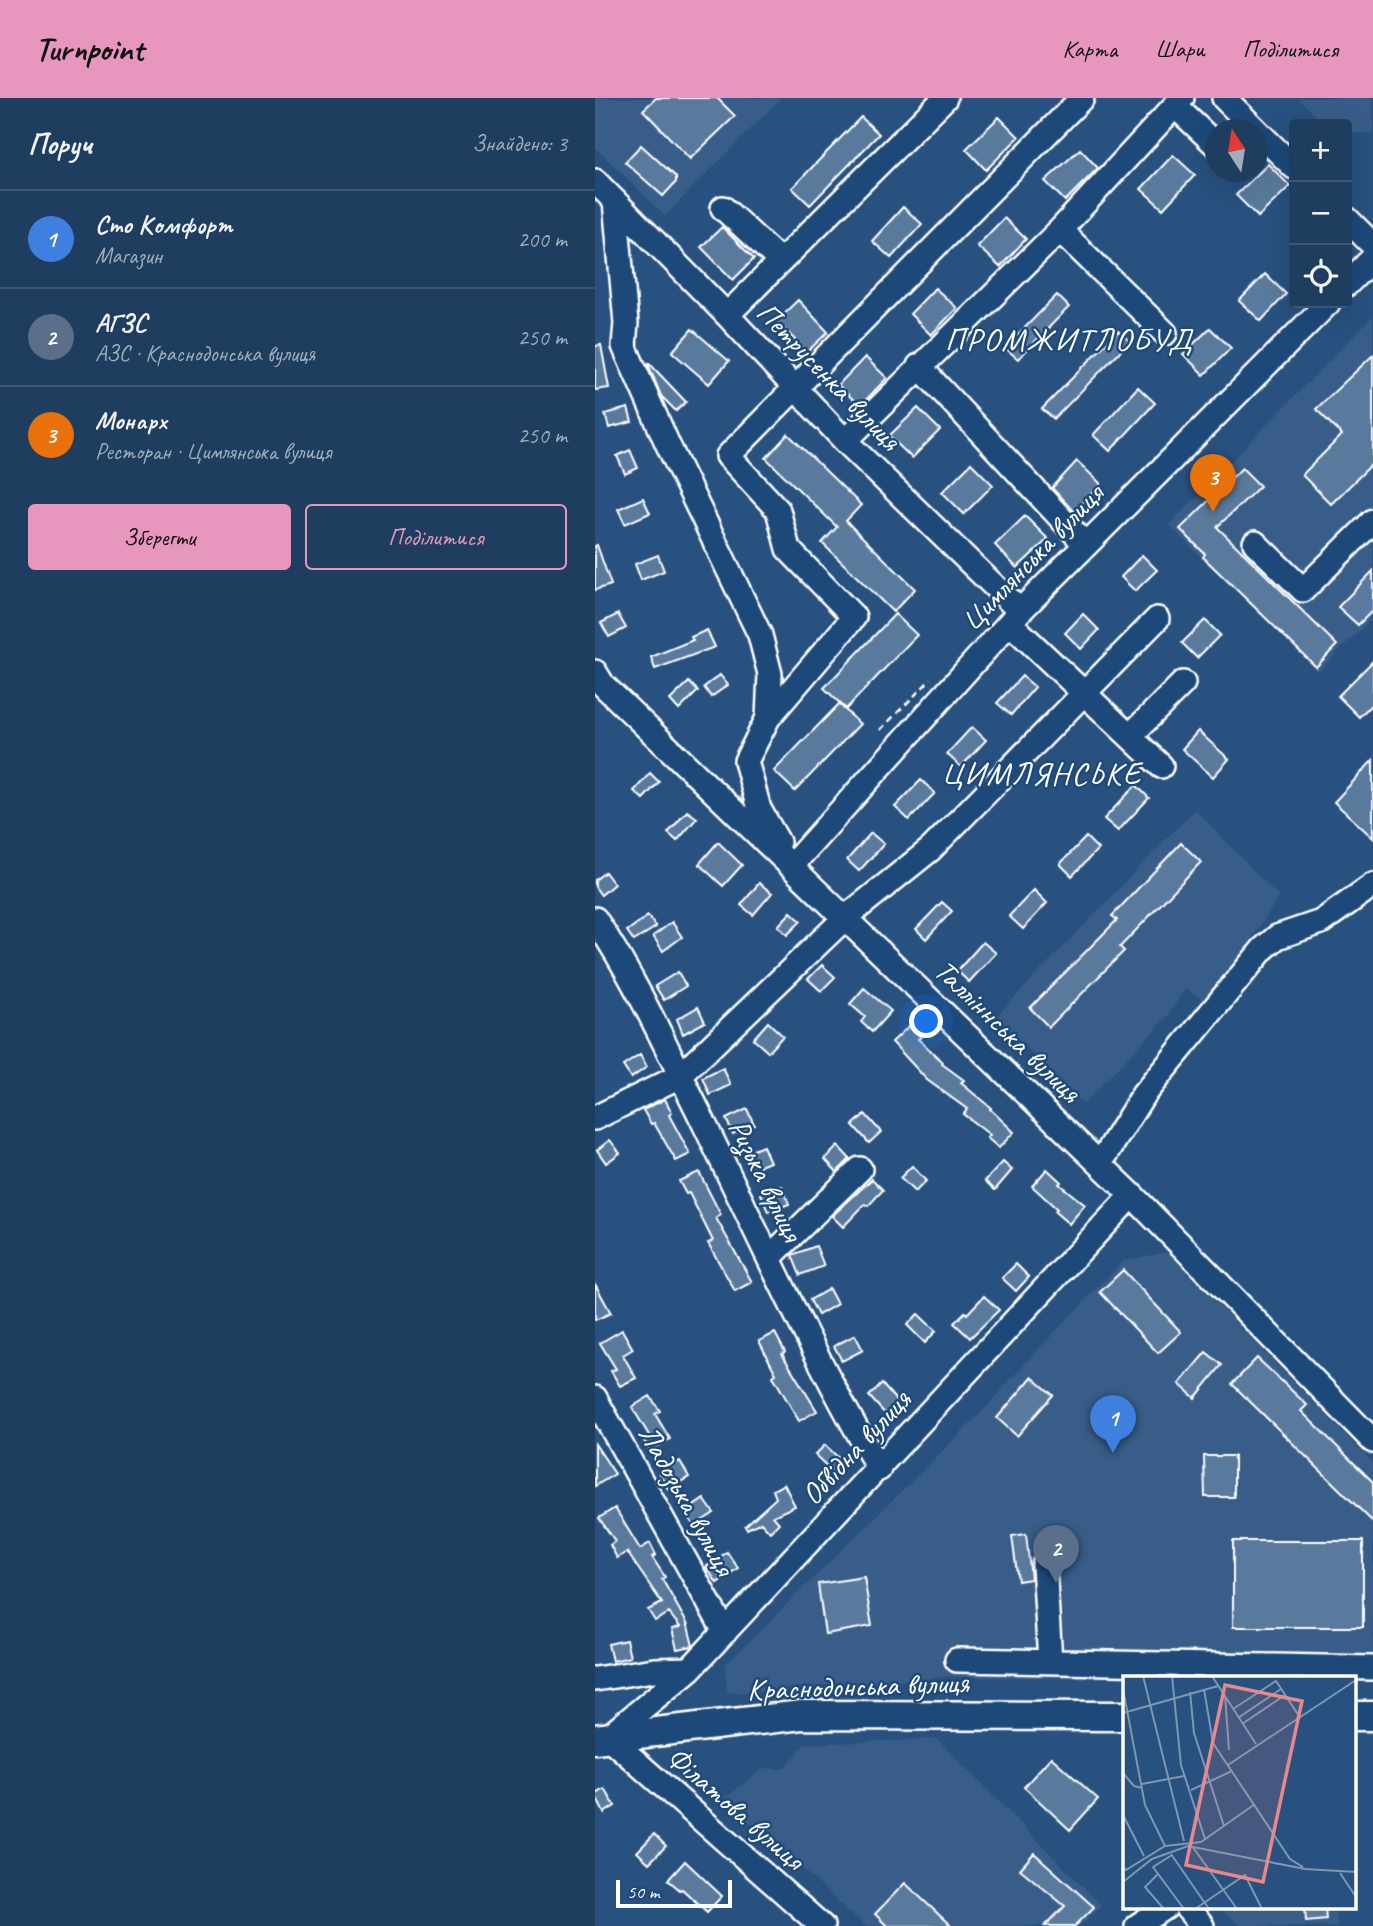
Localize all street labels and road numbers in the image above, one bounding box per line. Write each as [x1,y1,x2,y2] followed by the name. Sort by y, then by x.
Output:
[749,294,910,459] street label: Петрусенка вулиця
[952,474,1113,638] street label: Цимлянська вулиця
[927,951,1090,1111] street label: Талліннська вулиця
[720,1113,813,1250] street label: Ризька вулиця
[793,1380,920,1513] street label: Обвідна вулиця
[630,1418,745,1584] street label: Ладозька вулиця
[747,1663,971,1709] street label: Краснодонська вулиця
[659,1738,815,1880] street label: Філатова вулиця

